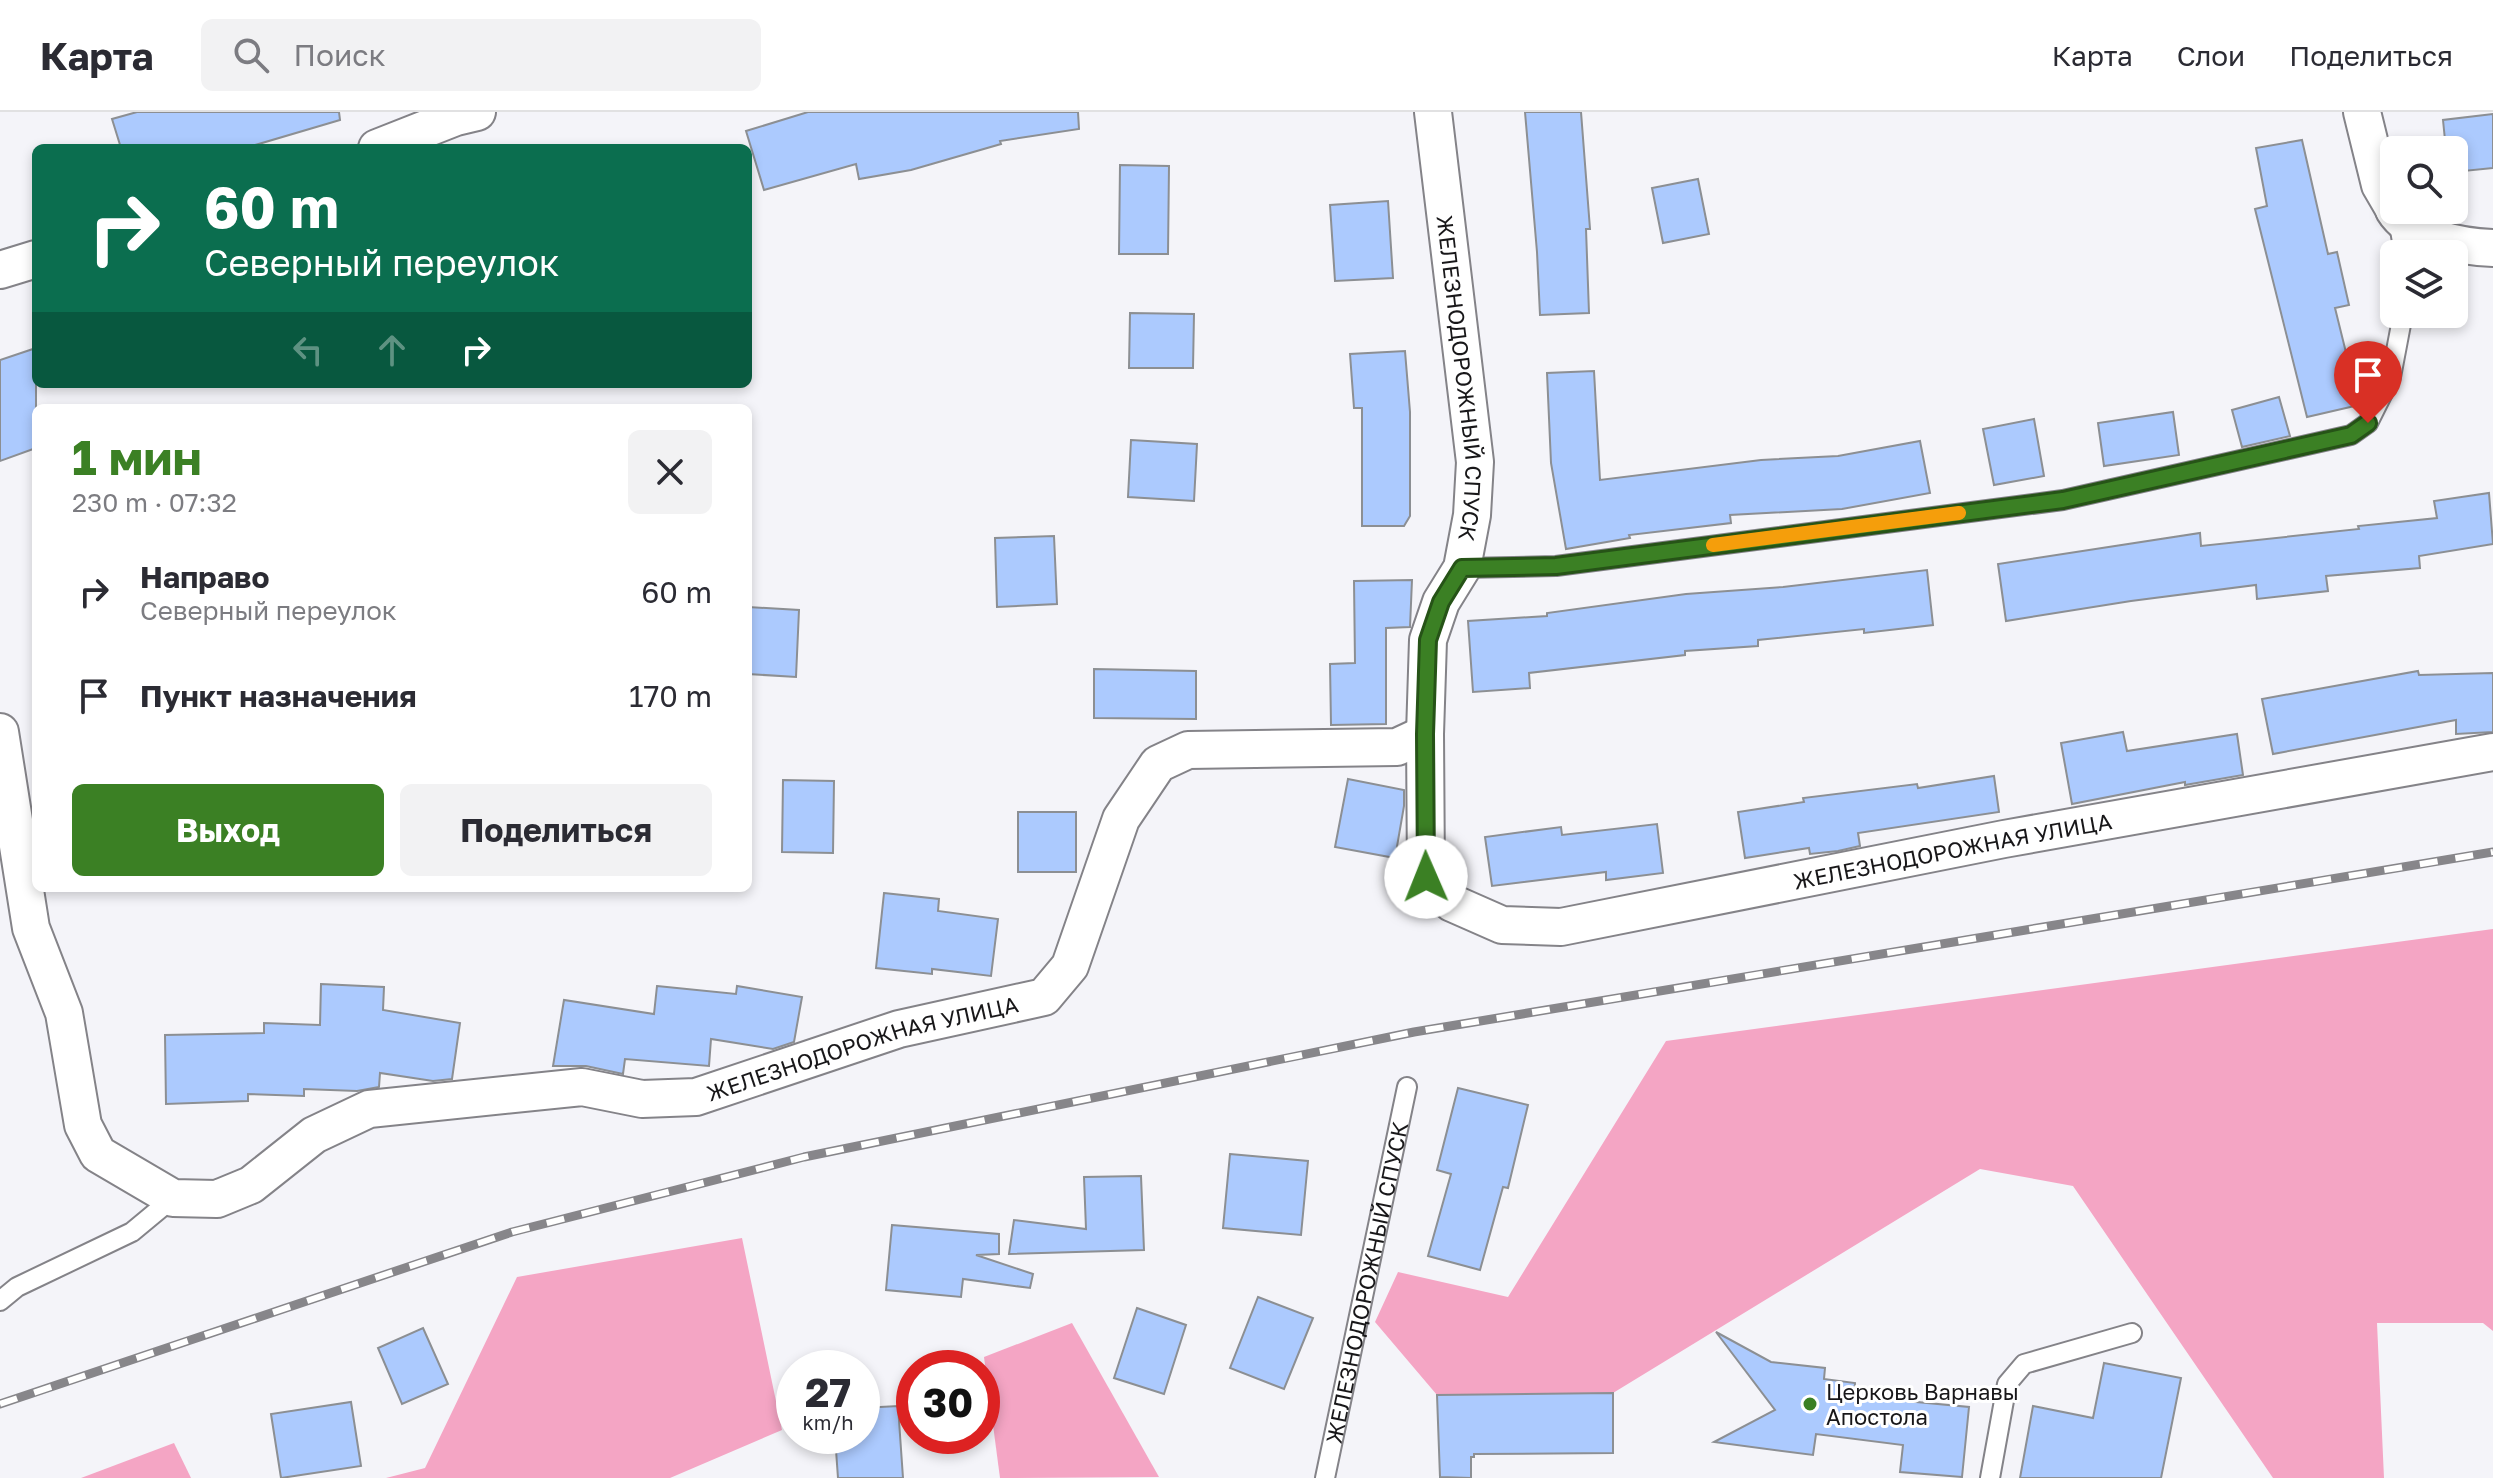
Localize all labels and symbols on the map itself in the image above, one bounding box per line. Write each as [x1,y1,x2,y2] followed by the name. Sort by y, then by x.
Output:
[1432,214,1489,543] street label: ЖЕЛЕЗНОДОРОЖНЫЙ СПУСК
[2334,341,2402,423] pin
[1791,807,2114,894] street label: ЖЕЛЕЗНОДОРОЖНАЯ УЛИЦА
[1384,835,1468,919] position arrow
[703,990,1021,1106] street label: ЖЕЛЕЗНОДОРОЖНАЯ УЛИЦА
[1319,1119,1413,1446] street label: ЖЕЛЕЗНОДОРОЖНЫЙ СПУСК
[896,1350,1000,1454] speed limit sign: 30
[1826,1378,2019,1430] place label: Церковь Варнавы Апостола
[1801,1395,1819,1413] marker: Церковь Варнавы Апостола

